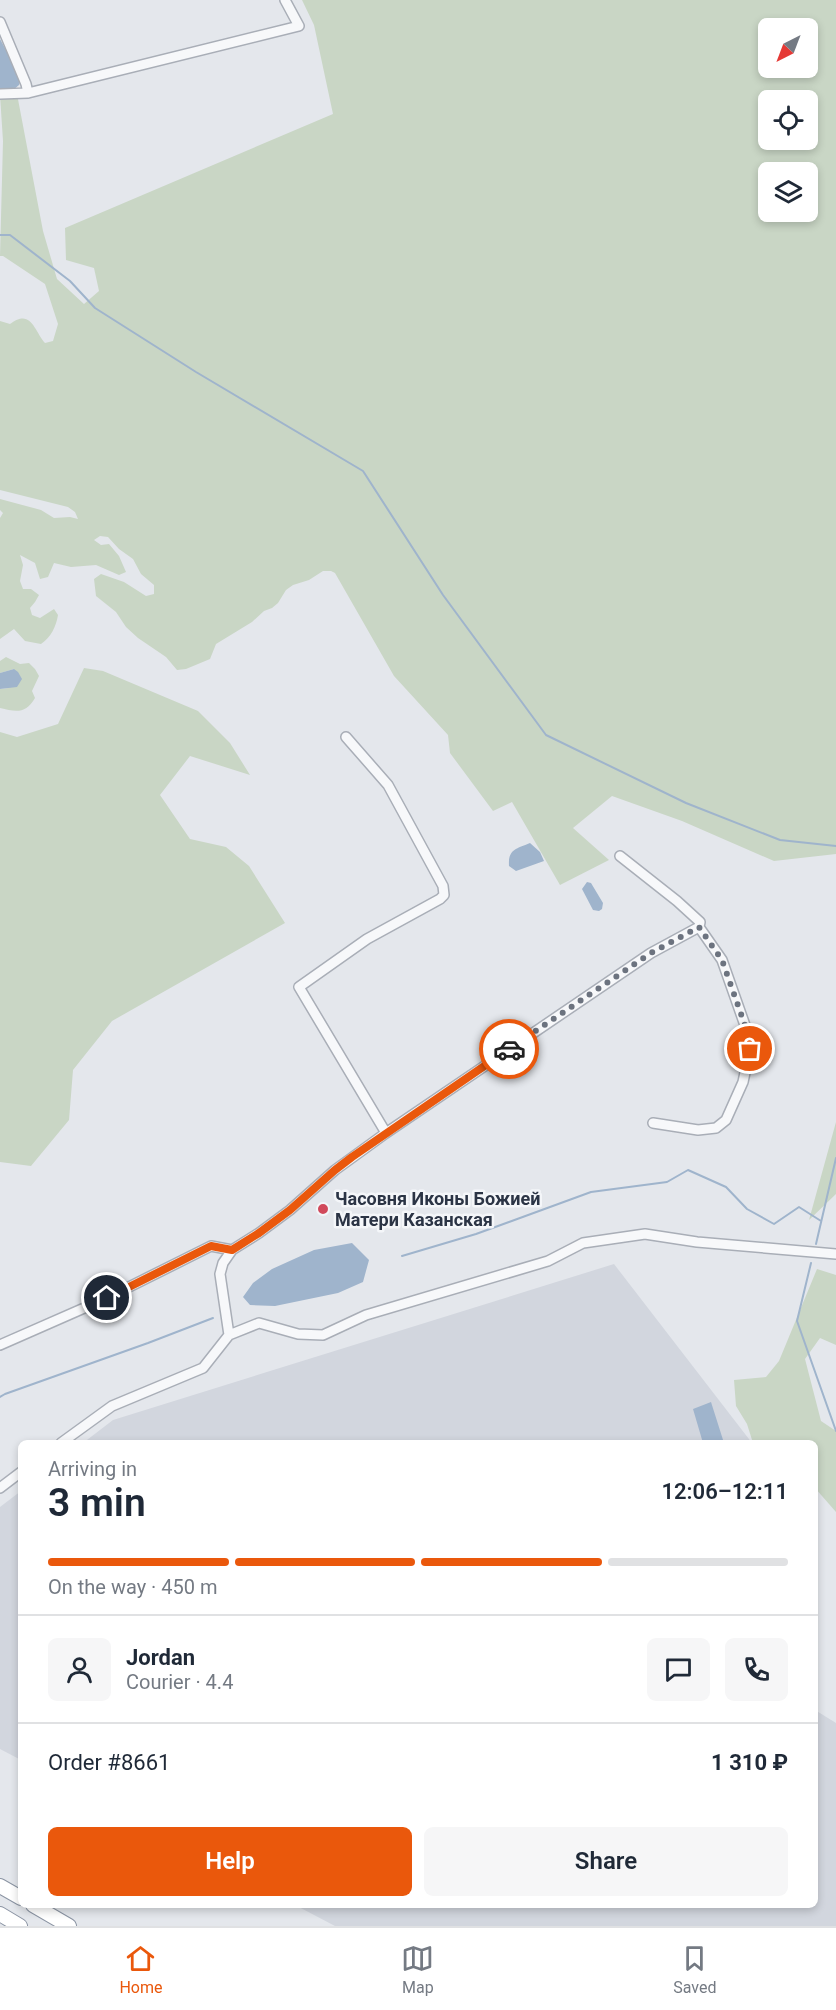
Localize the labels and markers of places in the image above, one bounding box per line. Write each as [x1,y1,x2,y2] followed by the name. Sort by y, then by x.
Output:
[724,1023,775,1074] pin
[335,1188,540,1230] place label: Часовня Иконы Божией Матери Казанская
[316,1202,330,1216] marker: Часовня Иконы Божией Матери Казанская
[81,1272,132,1323] pin

